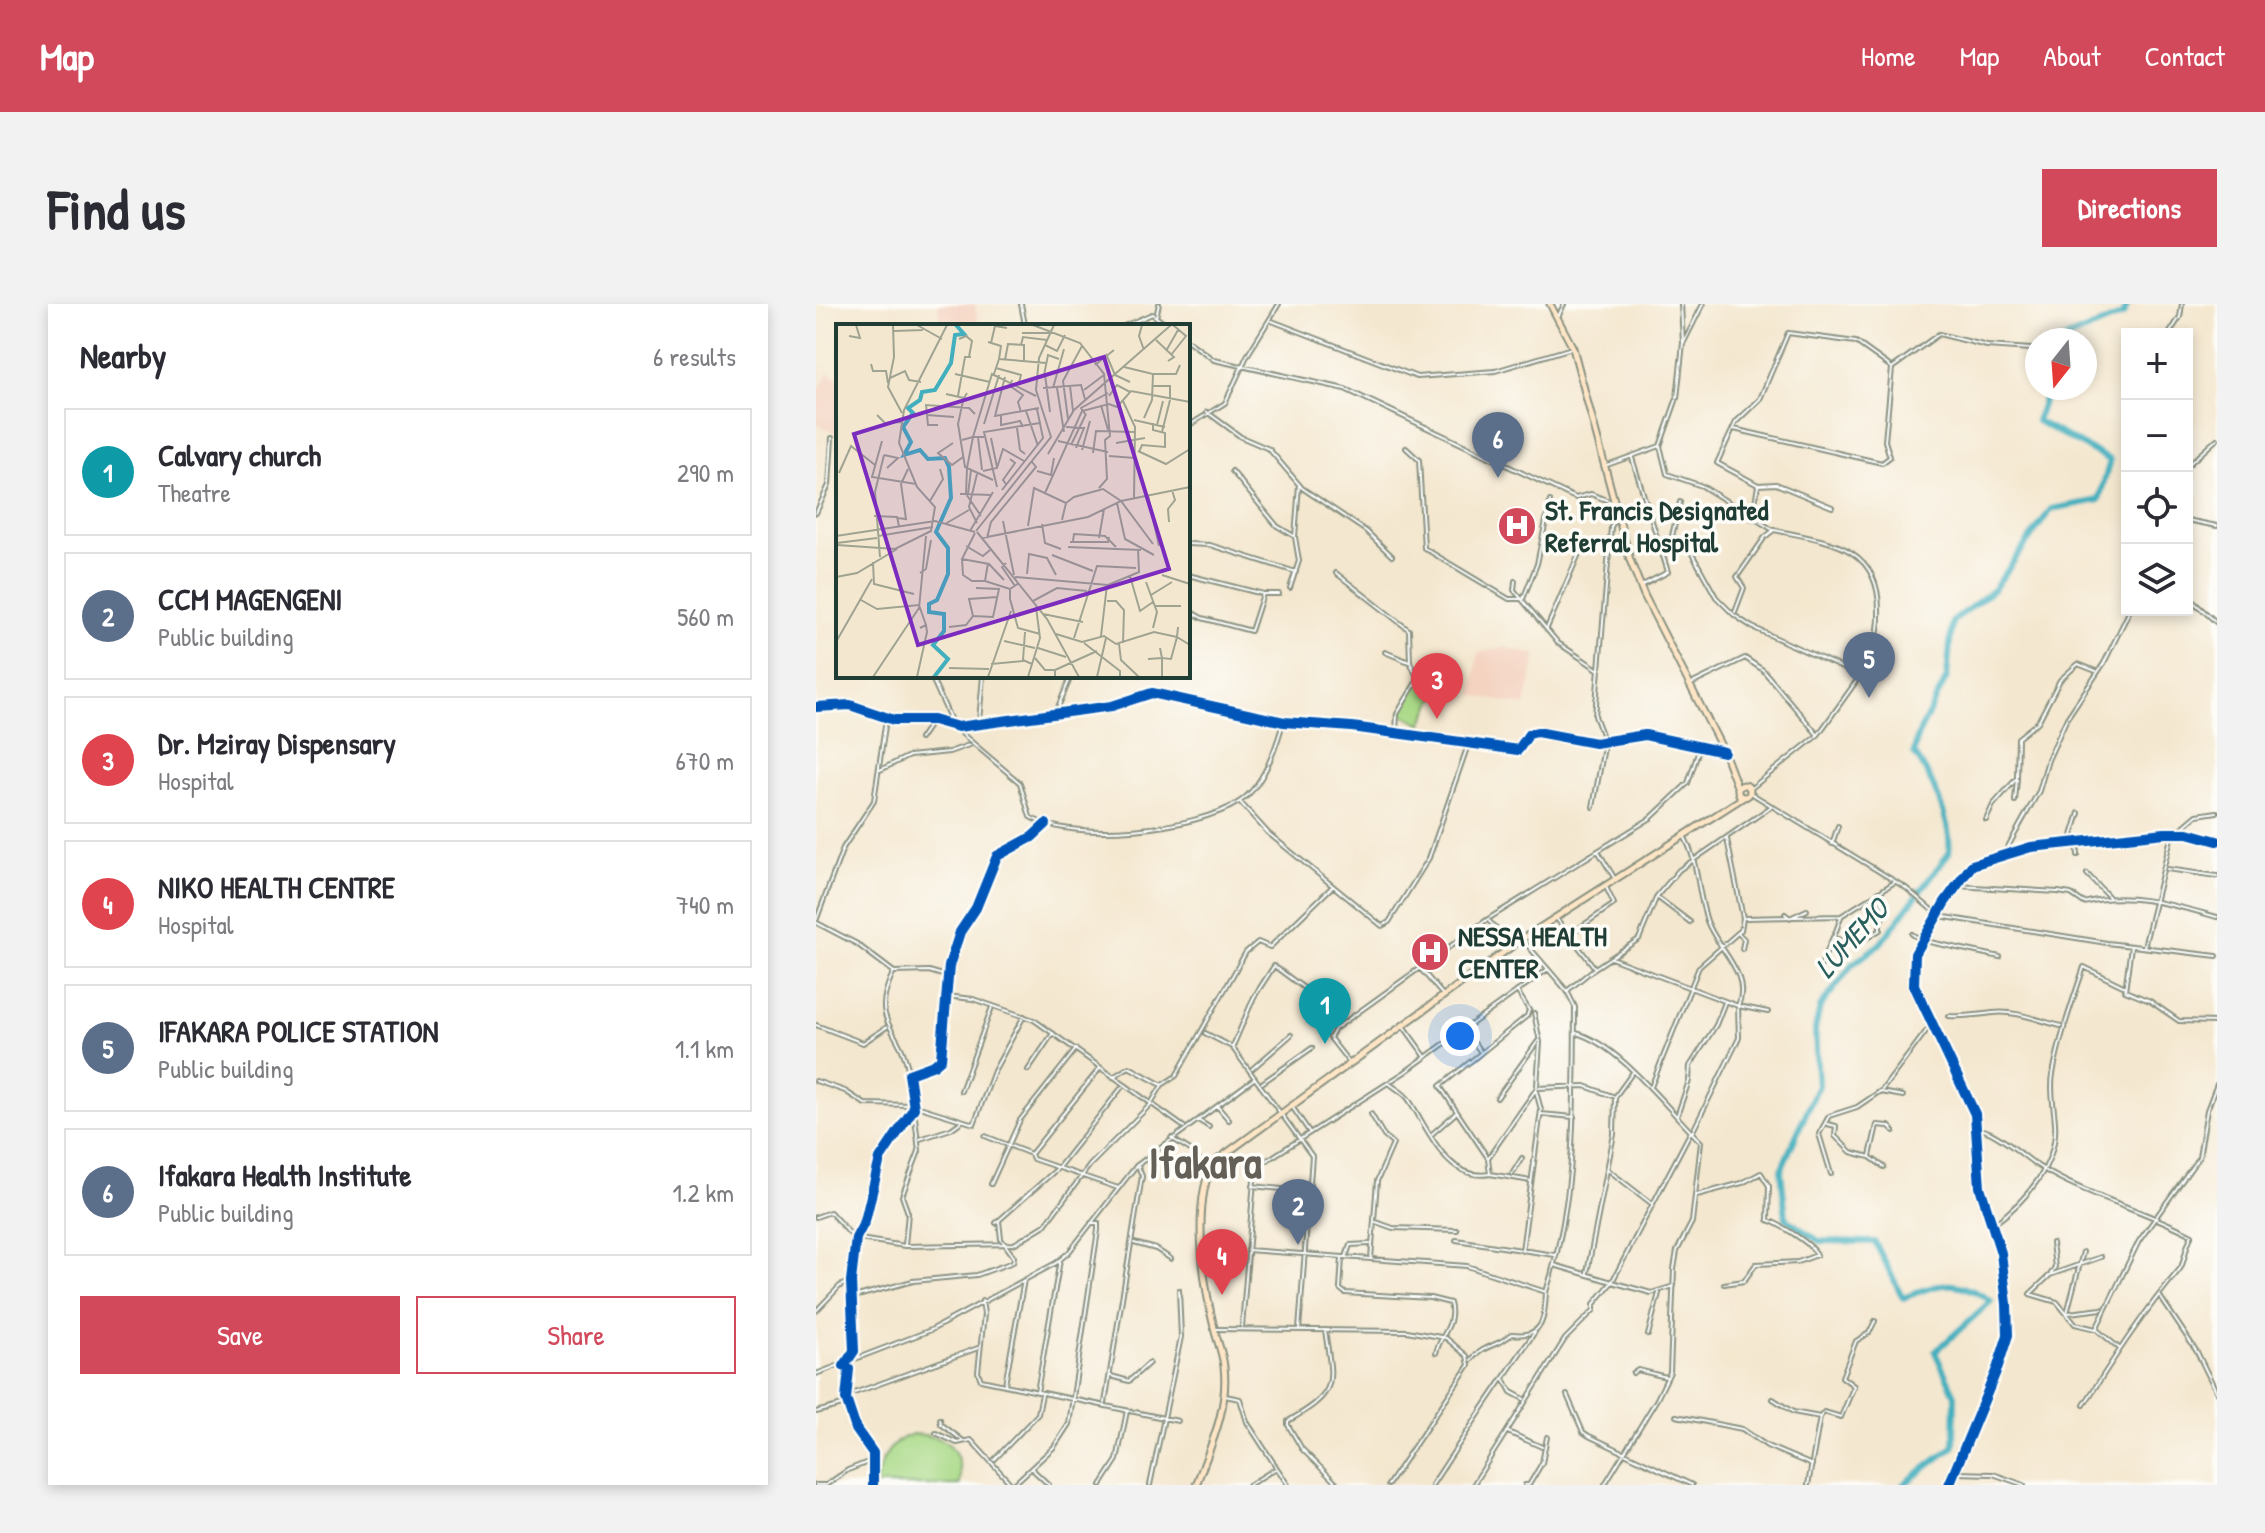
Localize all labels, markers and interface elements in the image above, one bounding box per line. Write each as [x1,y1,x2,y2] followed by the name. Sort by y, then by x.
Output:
[40,30,94,82] text: Map
[1861,37,1916,75] text: Home
[1960,37,1999,75] text: Map
[2043,37,2101,75] text: About
[2145,37,2225,75] text: Contact
[2042,169,2217,247] button: Directions
[48,171,186,246] text: Find us
[836,324,1190,678] inset map
[2025,328,2097,400] north arrow
[2121,328,2193,616] map controls
[2121,328,2193,400] button: +
[80,333,166,379] text: Nearby
[653,339,736,374] text: 6 results
[2121,400,2193,472] button: −
[1472,412,1524,478] pin: 6
[158,435,321,475] text: Calvary church
[103,455,113,490] text: 1
[677,455,734,490] text: 290 m
[2121,472,2193,544] button: locate
[158,475,231,510] text: Theatre
[1545,491,1769,562] place label: St. Francis Designated Referral Hospital
[1496,505,1538,547] hospital icon: St. Francis Designated Referral Hospital
[2121,544,2193,616] button: layers
[158,579,342,619] text: CCM MAGENGENI
[102,599,114,634] text: 2
[677,599,734,634] text: 560 m
[158,619,294,654] text: Public building
[1843,632,1895,698] pin: 5
[1411,653,1463,719] pin: 3
[158,723,396,763] text: Dr. Mziray Dispensary
[102,743,114,778] text: 3
[675,743,734,778] text: 670 m
[158,763,234,798] text: Hospital
[158,867,395,907] text: NIKO HEALTH CENTRE
[103,887,113,922] text: 4
[676,887,734,922] text: 740 m
[1805,887,1899,986] water label: LUMEMO
[158,907,234,942] text: Hospital
[1458,917,1607,987] place label: NESSA HEALTH CENTER
[1409,931,1451,973] hospital icon: NESSA HEALTH CENTER
[1299,978,1351,1044] pin: 1
[158,1011,439,1051] text: IFAKARA POLICE STATION
[1440,1016,1480,1056] your location
[103,1031,114,1066] text: 5
[675,1031,734,1066] text: 1.1 km
[158,1051,294,1086] text: Public building
[1148,1132,1262,1192] district label: Ifakara
[158,1155,411,1195] text: Ifakara Health Institute
[103,1175,113,1210] text: 6
[672,1175,734,1210] text: 1.2 km
[1272,1179,1324,1245] pin: 2
[158,1195,294,1230] text: Public building
[1196,1229,1248,1295] pin: 4
[80,1296,400,1374] button: Save
[416,1296,736,1374] button: Share

